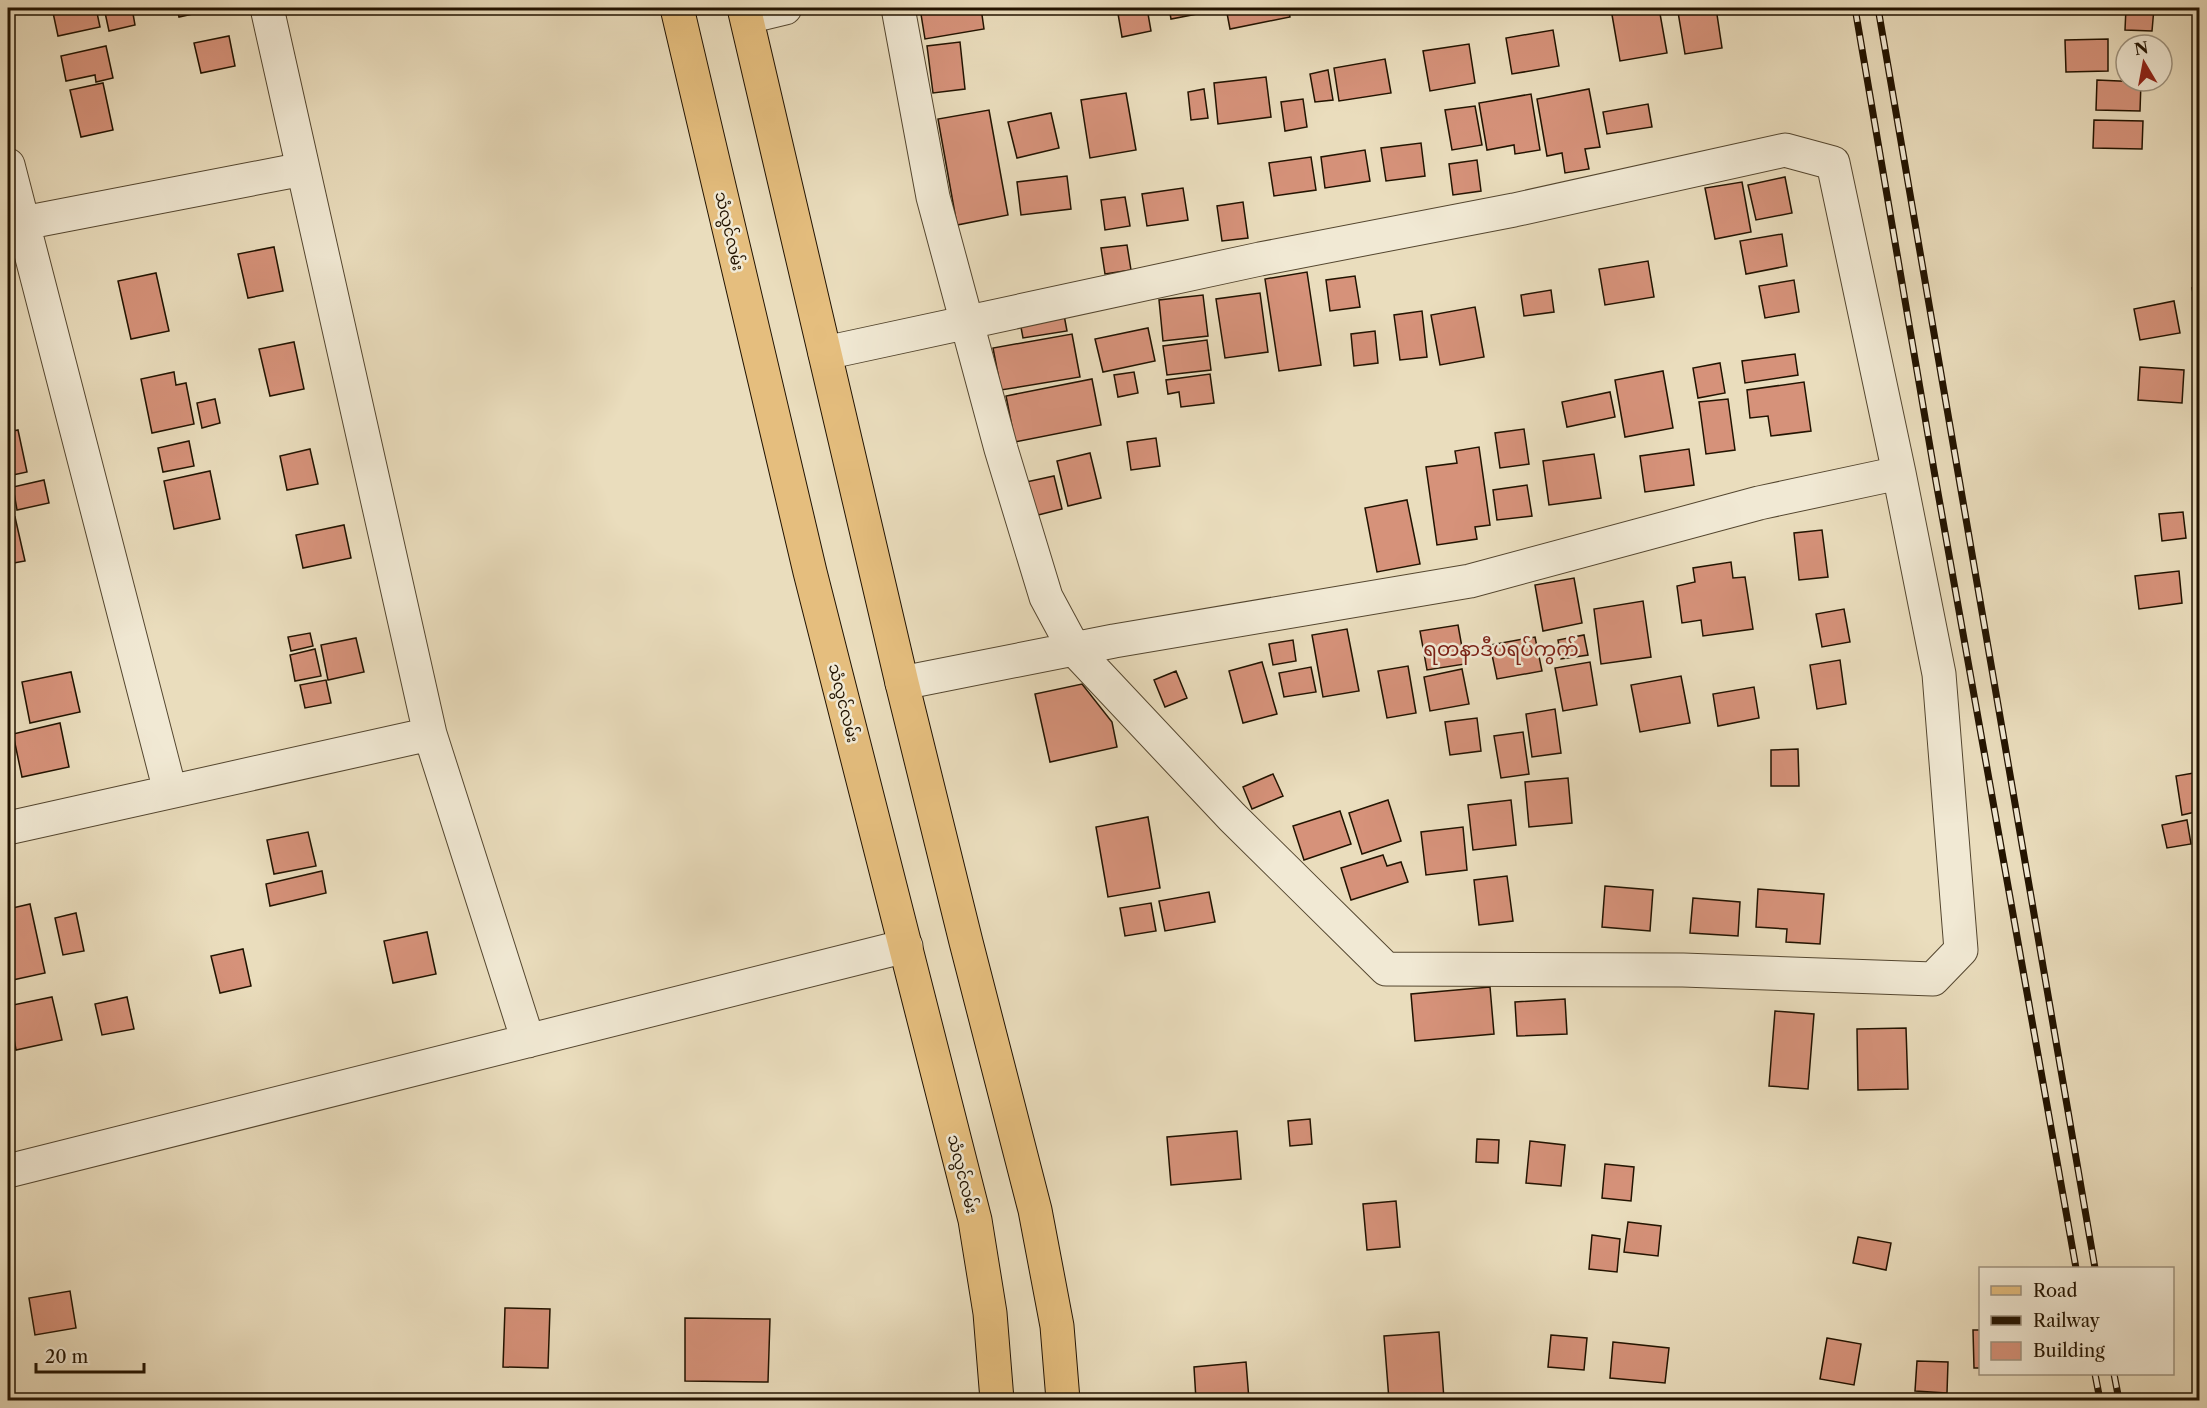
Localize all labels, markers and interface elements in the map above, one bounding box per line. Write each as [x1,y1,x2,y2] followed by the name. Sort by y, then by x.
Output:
[2114,33,2174,93] north arrow
[2133,37,2150,59] text: N
[707,189,750,274] street label: သံလွင်လမ်း
[1423,635,1579,665] district label: ရတနာဒီပရပ်ကွက်
[821,661,864,746] street label: သံလွင်လမ်း
[940,1132,983,1217] street label: သံလွင်လမ်း
[1979,1267,2174,1375] legend
[2033,1280,2078,1302] text: Road
[2033,1310,2101,1332] text: Railway
[36,1336,144,1374] scale bar
[2033,1340,2105,1362] text: Building
[45,1346,89,1368] text: 20 m

